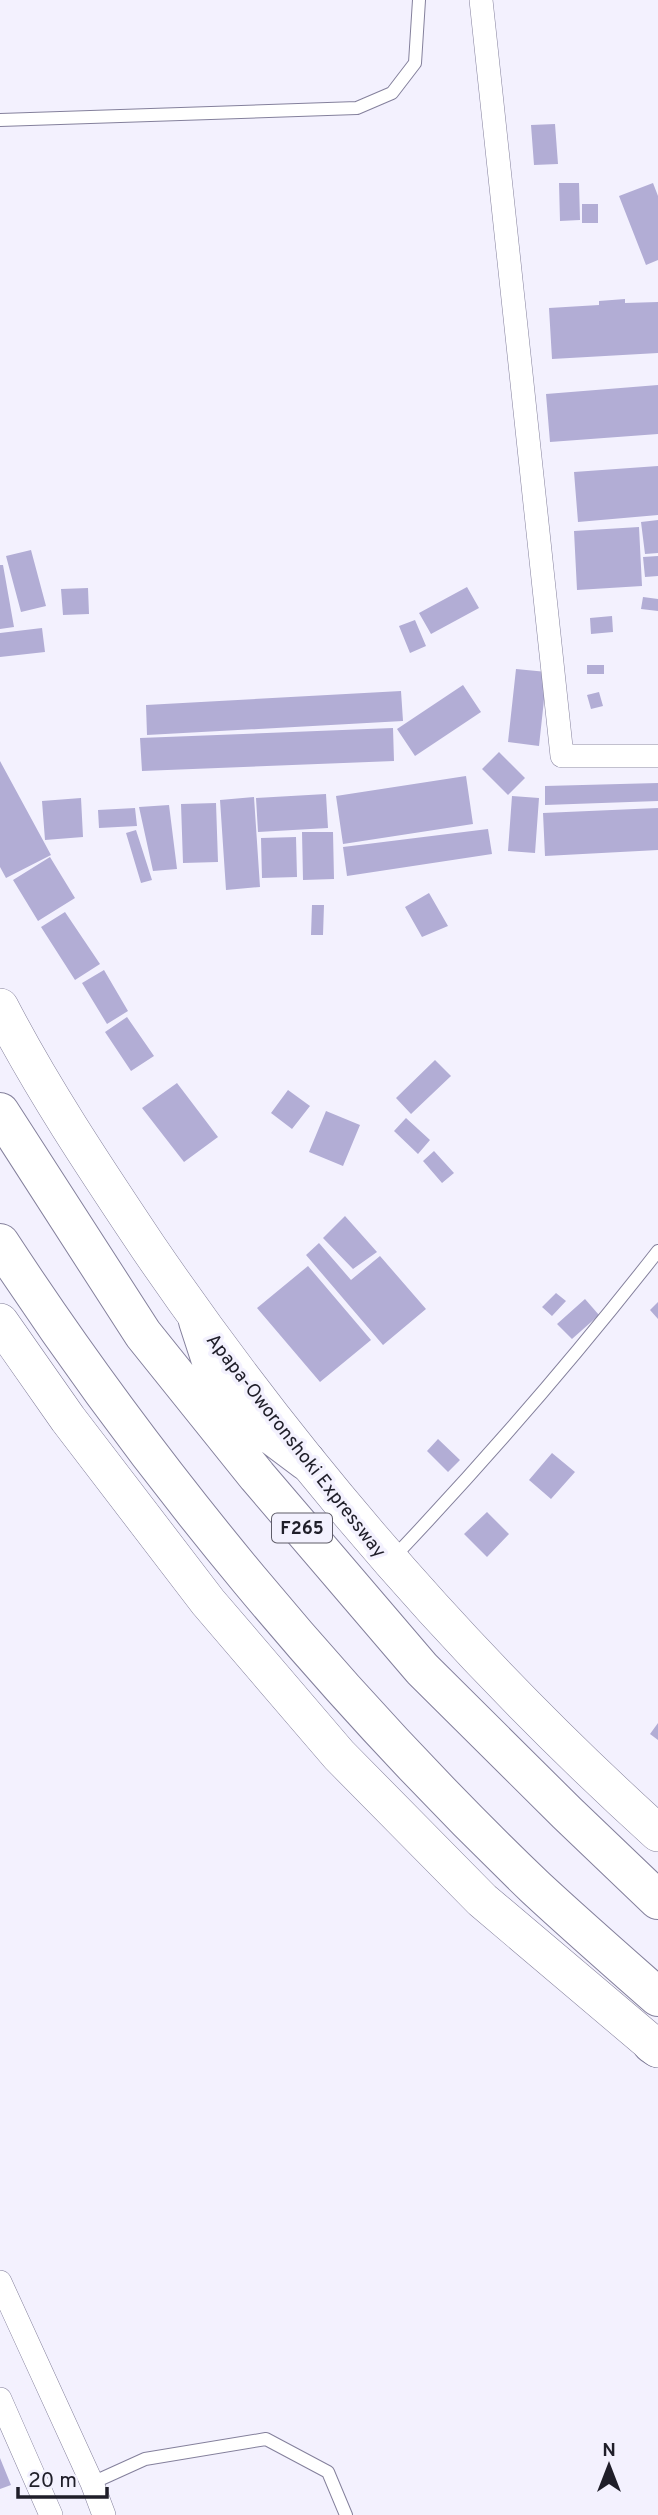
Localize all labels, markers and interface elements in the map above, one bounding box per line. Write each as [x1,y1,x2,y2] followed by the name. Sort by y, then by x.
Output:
[200,1329,391,1563] street label: Apapa-Oworonshoki Expressway
[272,1513,332,1542] road number: F265
[574,2431,644,2501] north arrow
[602,2439,616,2463] text: N
[18,2456,107,2500] scale bar
[28,2468,77,2495] text: 20 m

